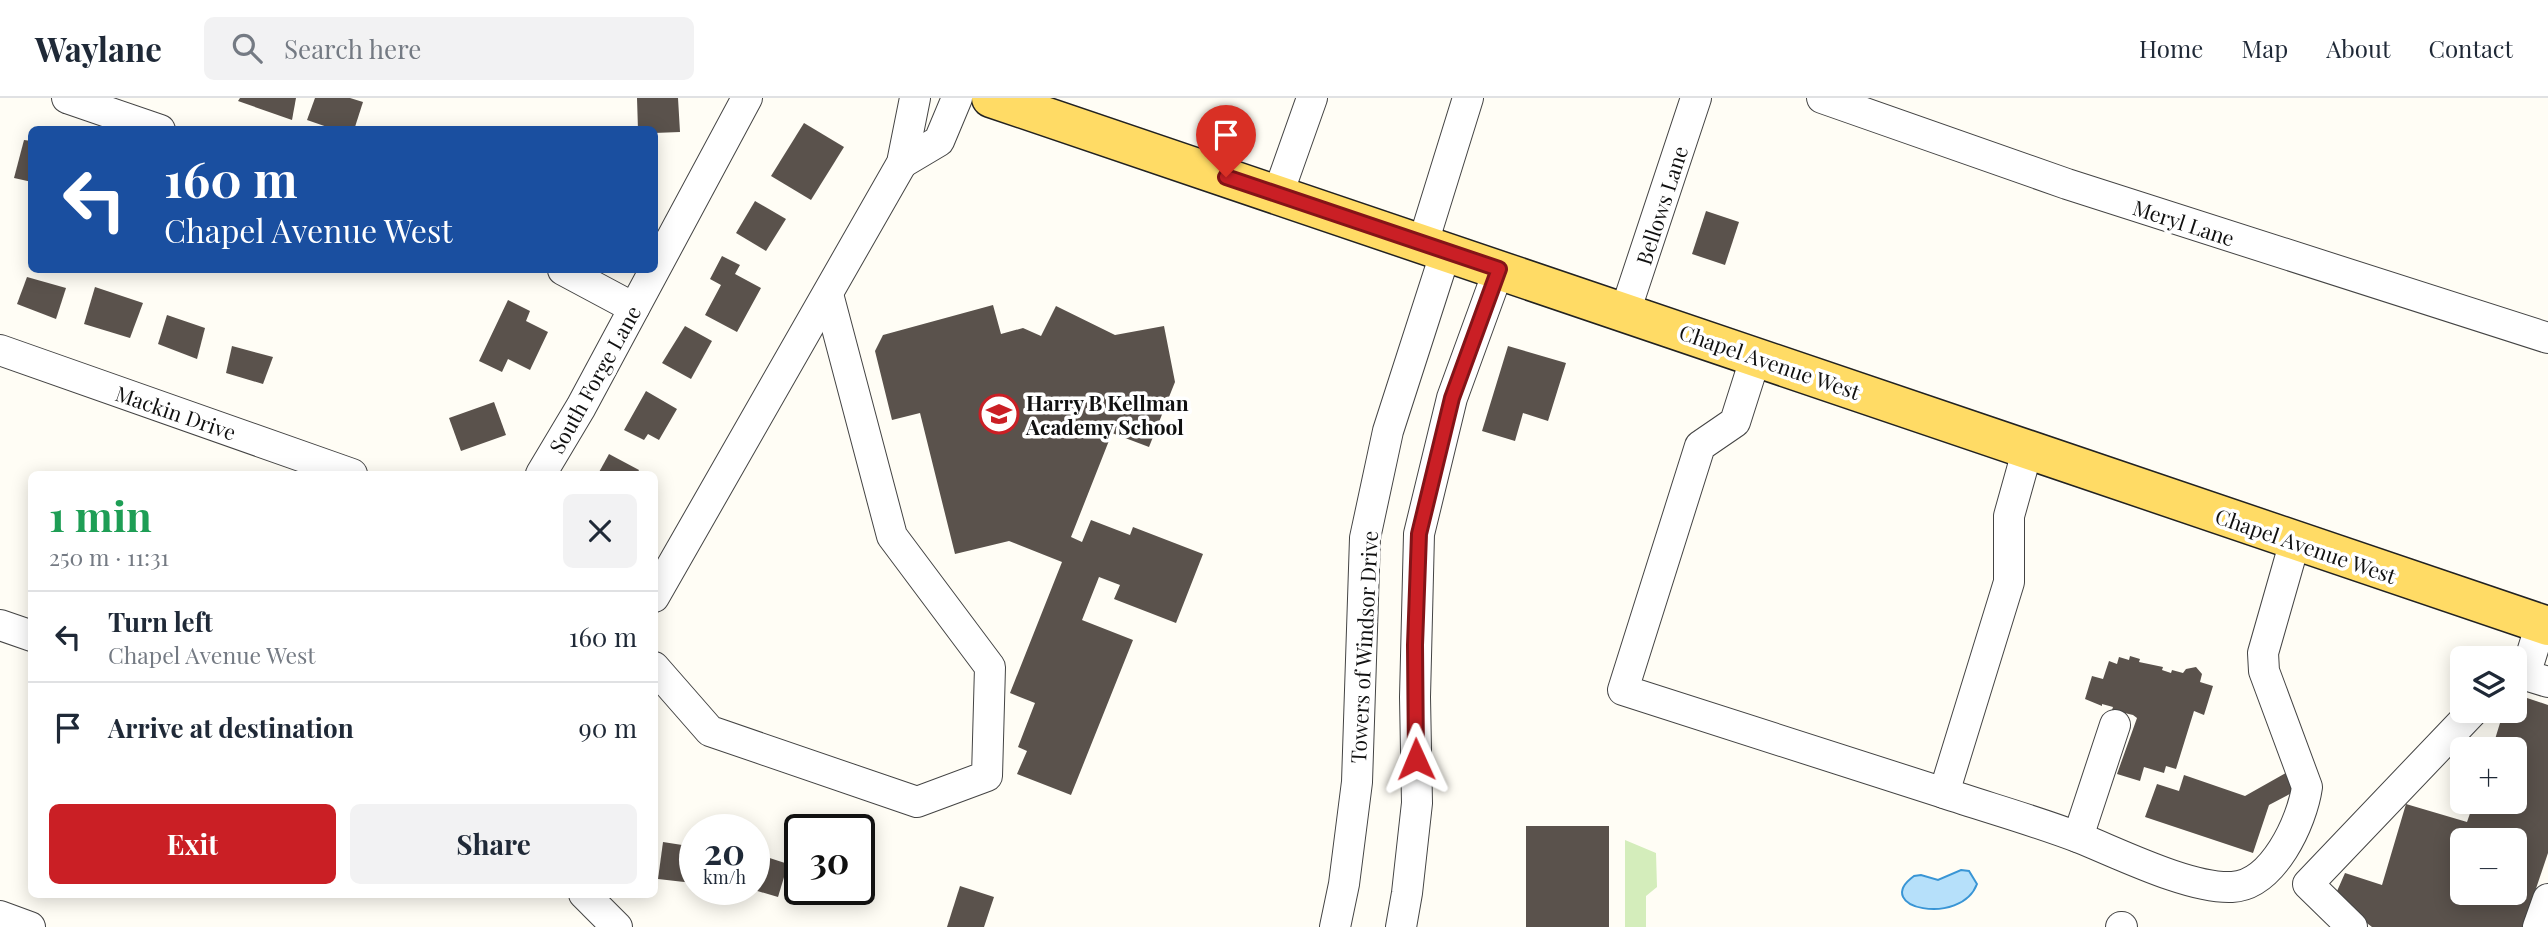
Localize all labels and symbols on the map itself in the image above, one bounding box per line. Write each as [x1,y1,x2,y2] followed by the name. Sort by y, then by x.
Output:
[1196,105,1256,177] pin
[1629,142,1693,268] street label: Bellows Lane
[2130,192,2238,252] street label: Meryl Lane
[542,300,646,458] street label: South Forge Lane
[1676,317,1865,405] street label: Chapel Avenue West
[112,378,240,446] street label: Mackin Drive
[1025,388,1189,440] place label: Harry B Kellman Academy School
[978,393,1020,435] school or university icon: Harry B Kellman Academy School
[2212,501,2401,589] street label: Chapel Avenue West
[1343,530,1383,764] street label: Towers of Windsor Drive
[1379,722,1453,796] position arrow
[784,814,875,905] speed limit sign: 30

